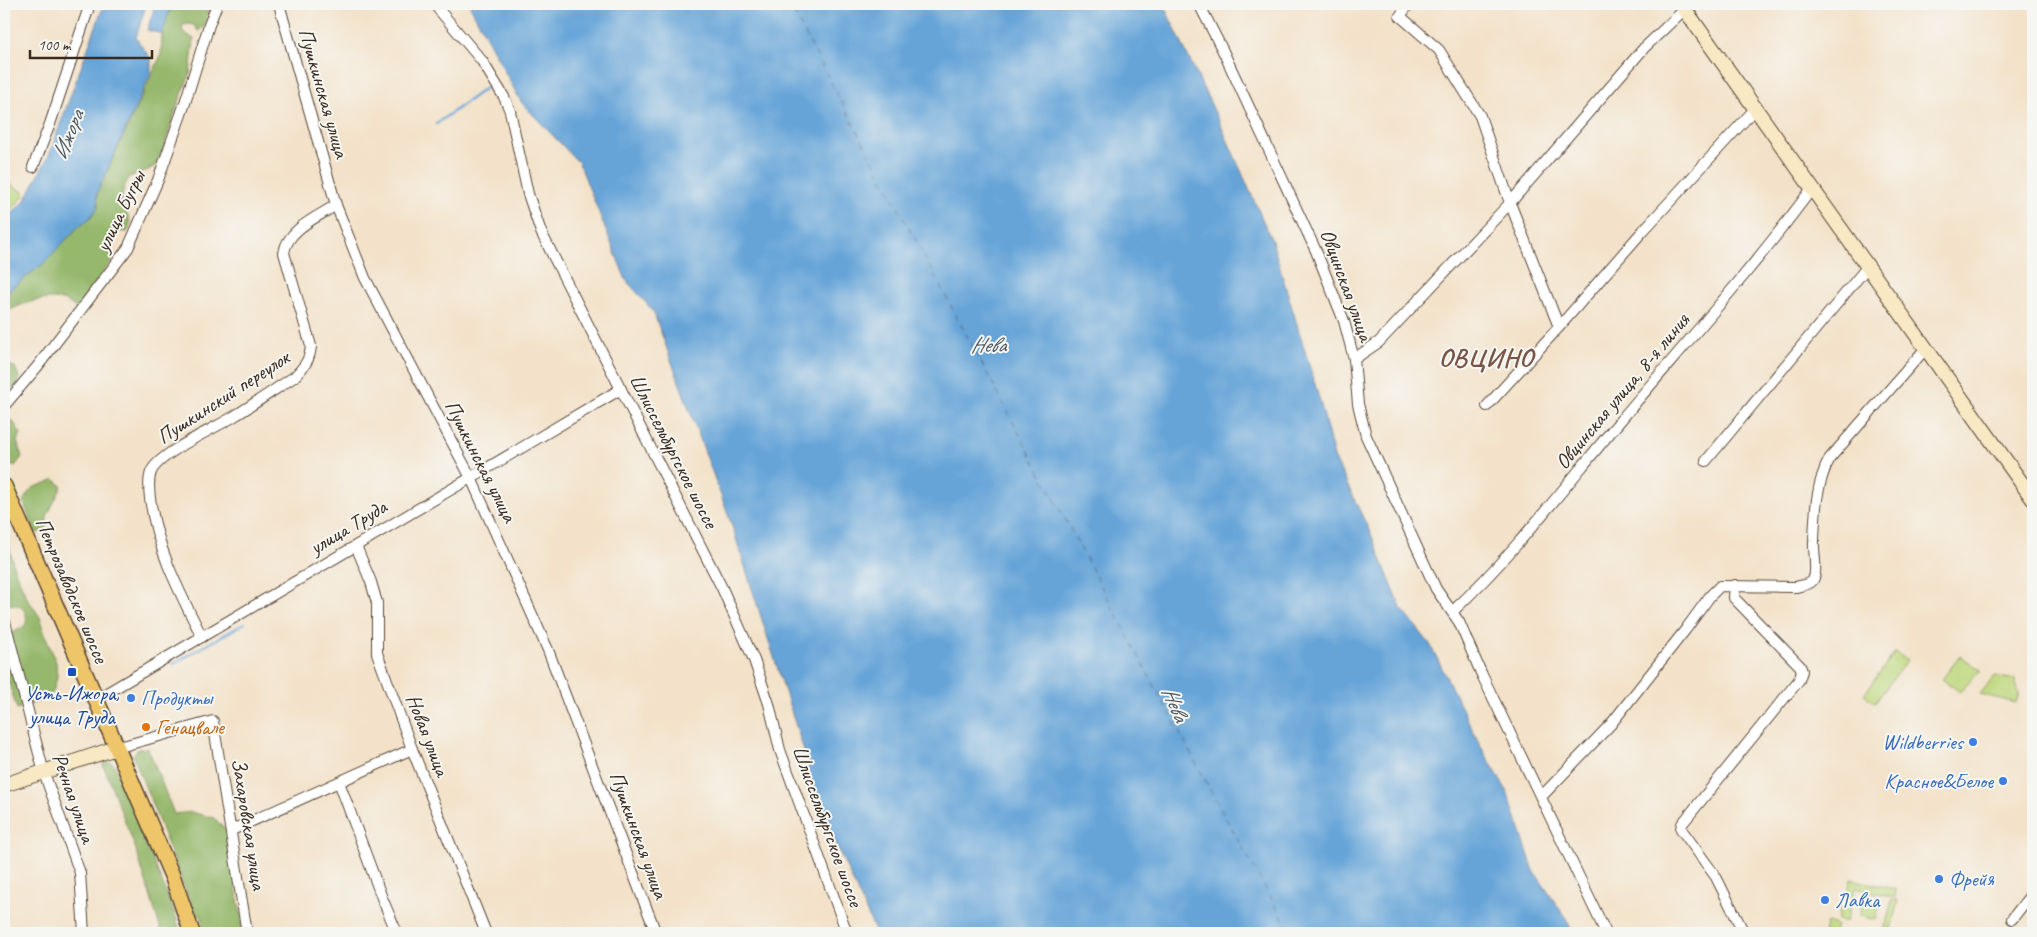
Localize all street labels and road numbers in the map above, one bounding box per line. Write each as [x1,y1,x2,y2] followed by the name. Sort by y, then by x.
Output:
[293,25,355,163] street label: Пушкинская улица
[88,165,152,258] street label: улица Бугры
[1315,225,1380,347] street label: Овцинская улица
[1549,307,1696,474] street label: Овцинская улица, 8-я линия
[152,343,296,449] street label: Пушкинский переулок
[624,370,725,534] street label: Шлиссельбургское шоссе
[439,396,524,528] street label: Пушкинская улица
[303,493,393,561] street label: улица Труда
[30,513,115,668] street label: Петрозаводское шоссе
[400,690,456,782] street label: Новая улица
[787,742,870,912] street label: Шлиссельбургское шоссе
[47,750,102,848] street label: Речная улица
[226,756,272,893] street label: Захаровская улица
[604,768,675,904] street label: Пушкинская улица

